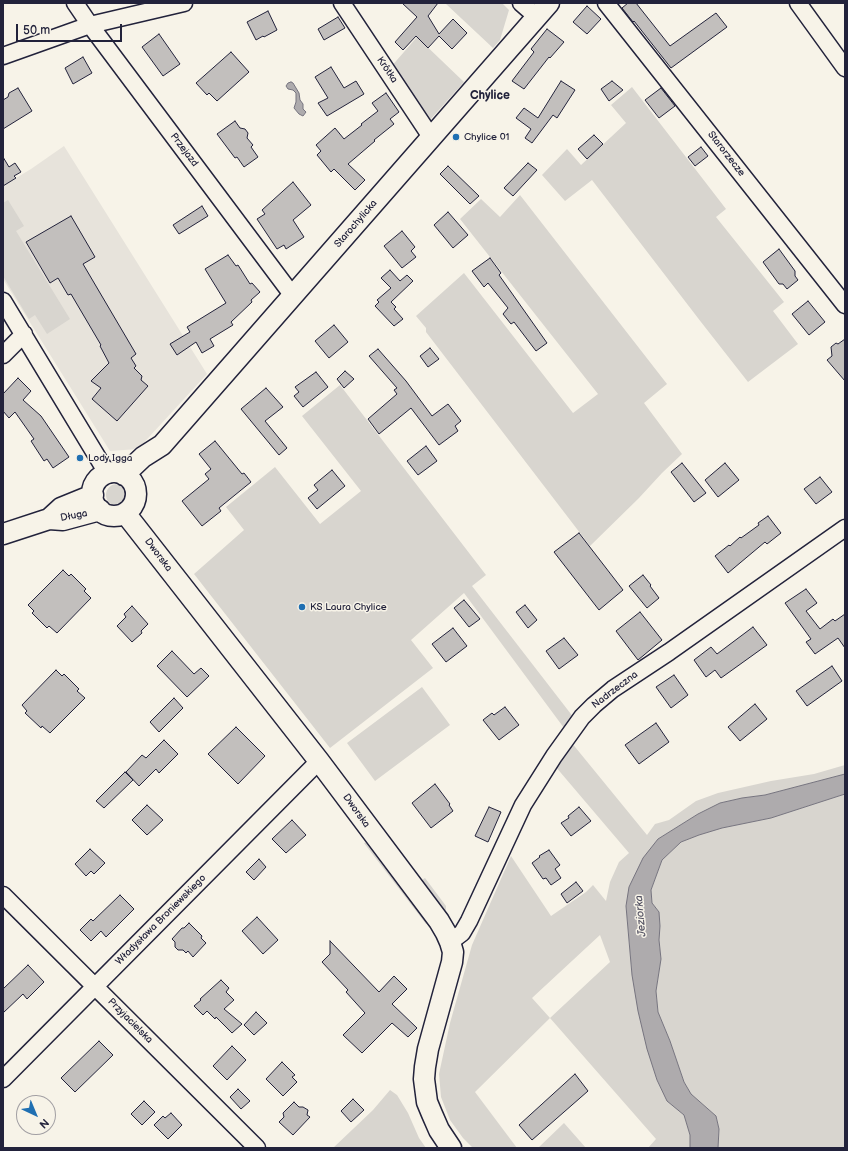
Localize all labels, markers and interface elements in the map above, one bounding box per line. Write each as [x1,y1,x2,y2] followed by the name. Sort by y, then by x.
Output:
[18,16,124,42] scale bar
[23,23,50,38] text: 50 m
[374,55,400,85] street label: Krótka
[470,89,510,103] district label: Chylice
[705,129,747,179] street label: Starorzecze
[167,131,201,169] street label: Przejazd
[464,131,509,143] place label: Chylice 01
[451,132,461,142] marker: Chylice 01
[332,198,380,250] street label: Starochylicka
[88,452,132,464] place label: Lody Igga
[75,453,85,463] marker: Lody Igga
[59,507,89,525] street label: Długa
[142,536,174,574] street label: Dworska
[310,601,387,613] place label: KS Laura Chylice
[297,602,307,612] marker: KS Laura Chylice
[590,669,640,711] street label: Nadrzeczna
[340,792,372,830] street label: Dworska
[113,872,209,968] street label: Władysława Broniewskiego
[633,895,649,937] water label: Jeziorka
[105,996,155,1046] street label: Przyjacielska
[16,1095,56,1135] north arrow
[37,1116,51,1131] text: N

